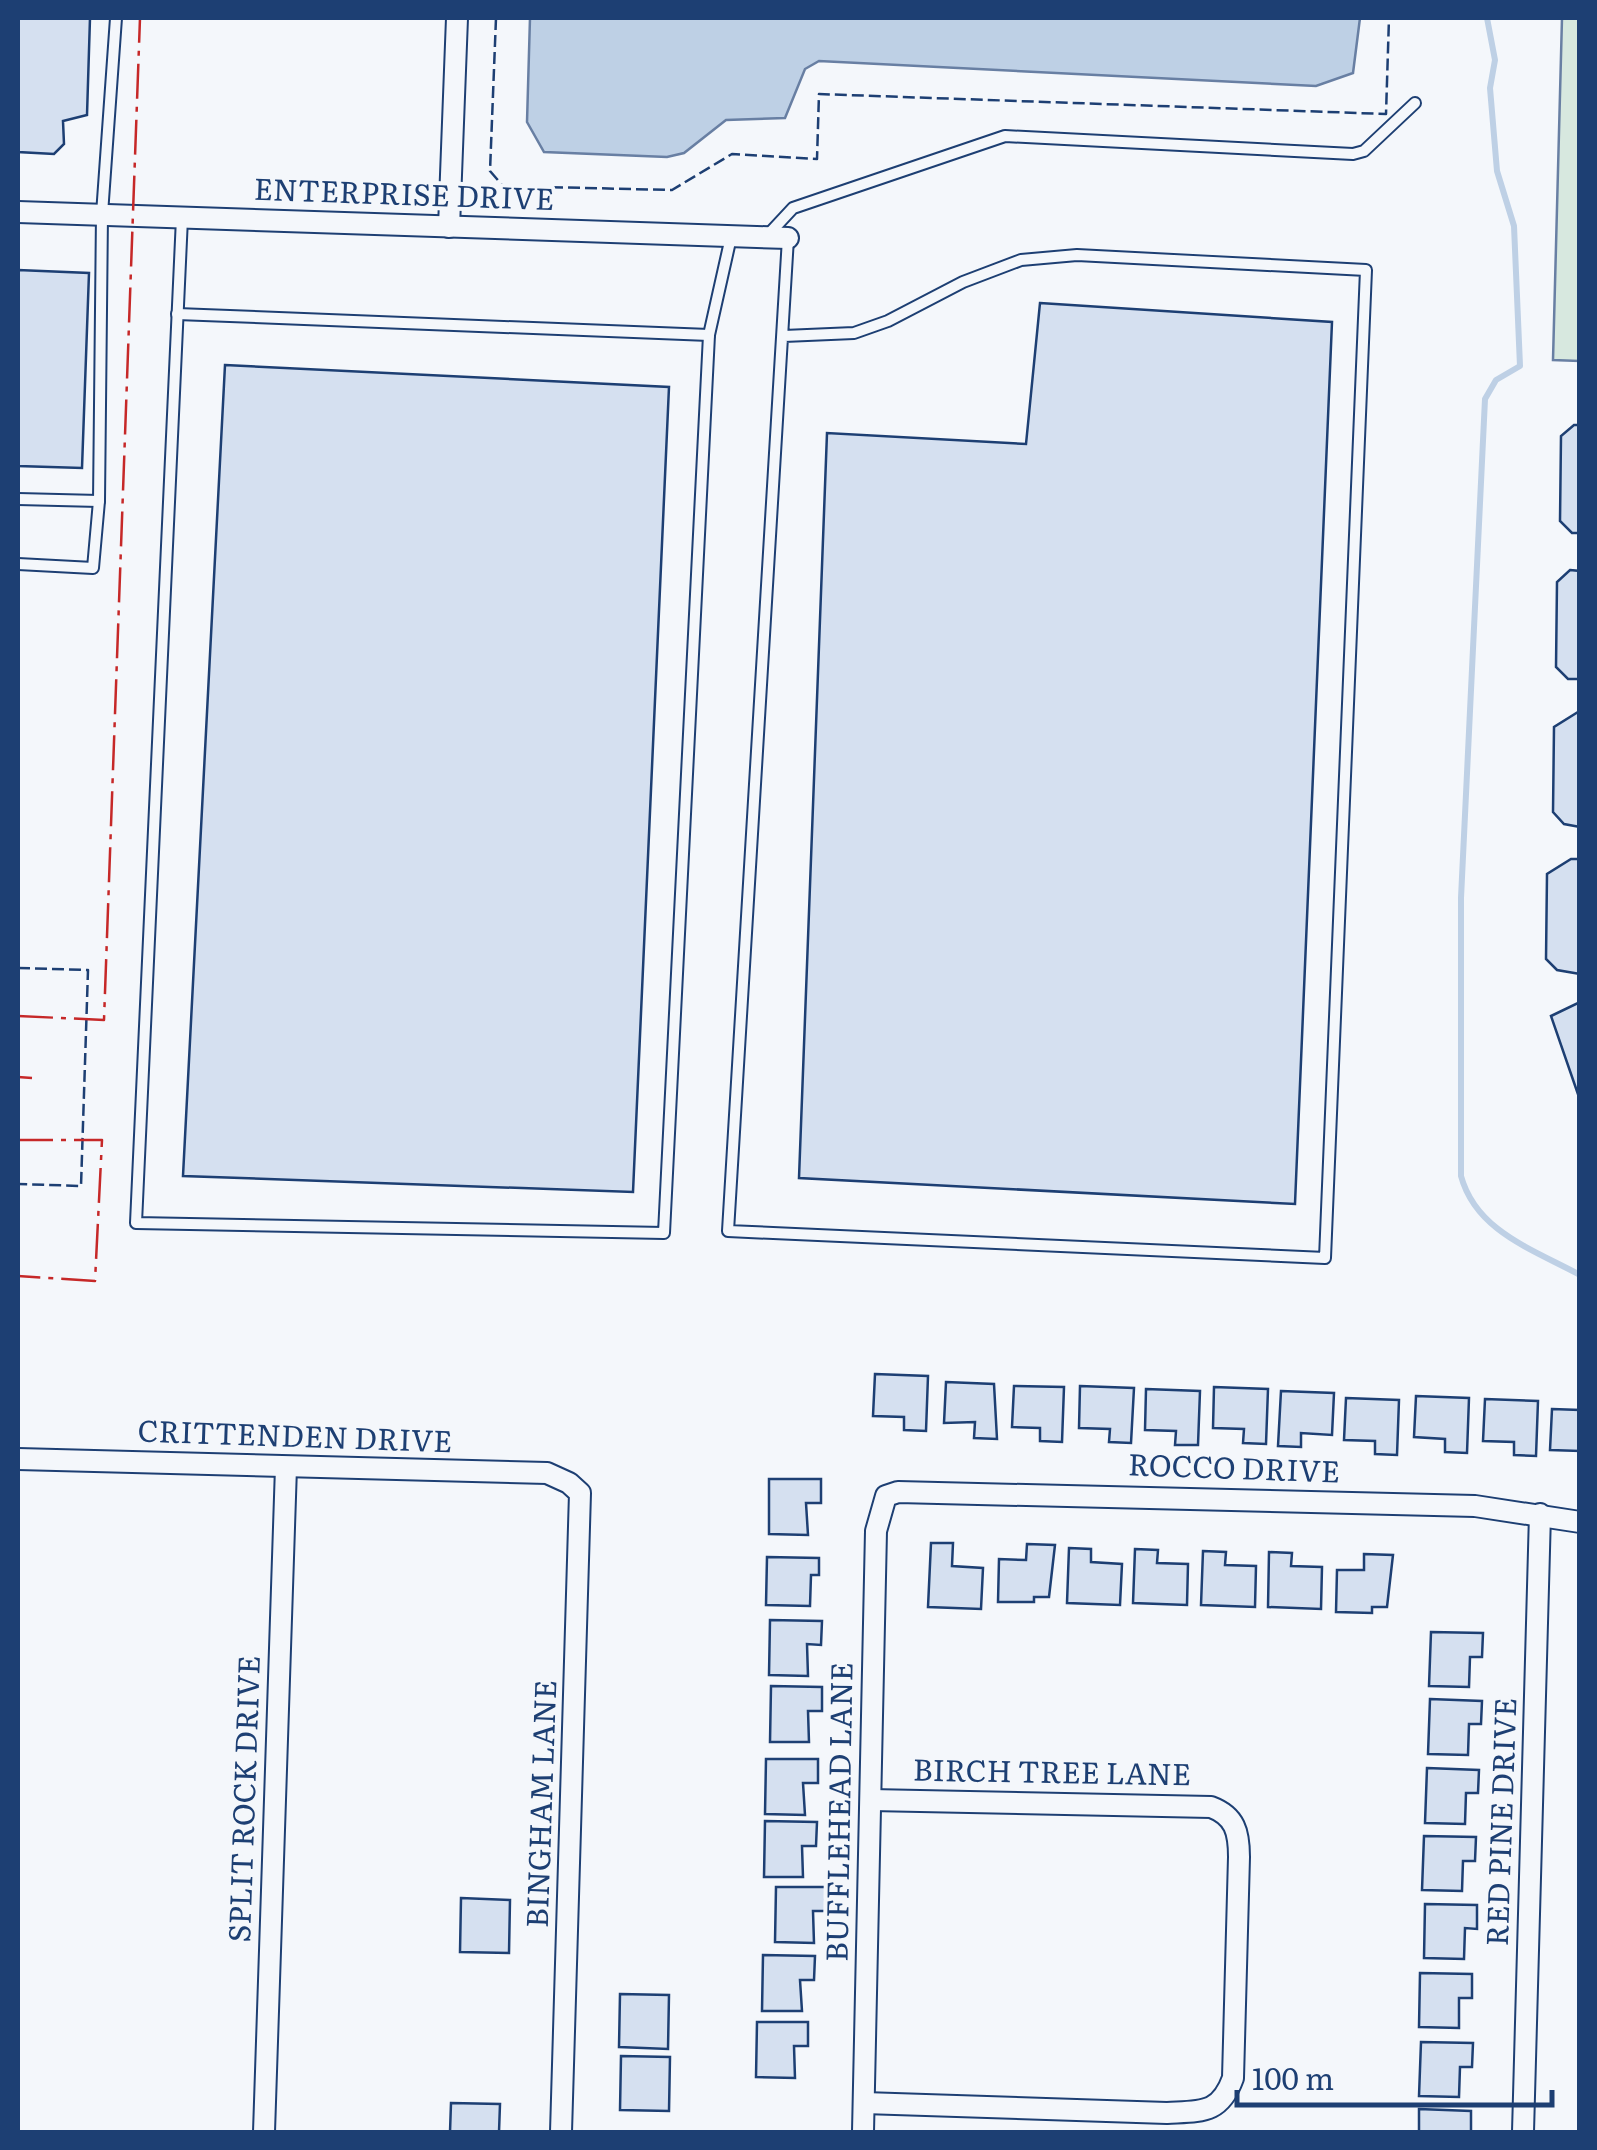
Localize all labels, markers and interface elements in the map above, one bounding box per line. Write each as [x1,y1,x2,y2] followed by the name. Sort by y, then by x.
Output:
[253,165,555,219] street label: ENTERPRISE DRIVE
[137,1407,453,1461] street label: CRITTENDEN DRIVE
[1127,1440,1341,1492] street label: ROCCO DRIVE
[215,1655,269,1943] street label: SPLIT ROCK DRIVE
[812,1662,862,1962] street label: BUFFLEHEAD LANE
[513,1679,565,1929] street label: BINGHAM LANE
[1473,1697,1525,1947] street label: RED PINE DRIVE
[913,1746,1192,1794] street label: BIRCH TREE LANE
[1237,2045,1552,2107] scale bar
[1252,2055,1334,2099] text: 100 m

